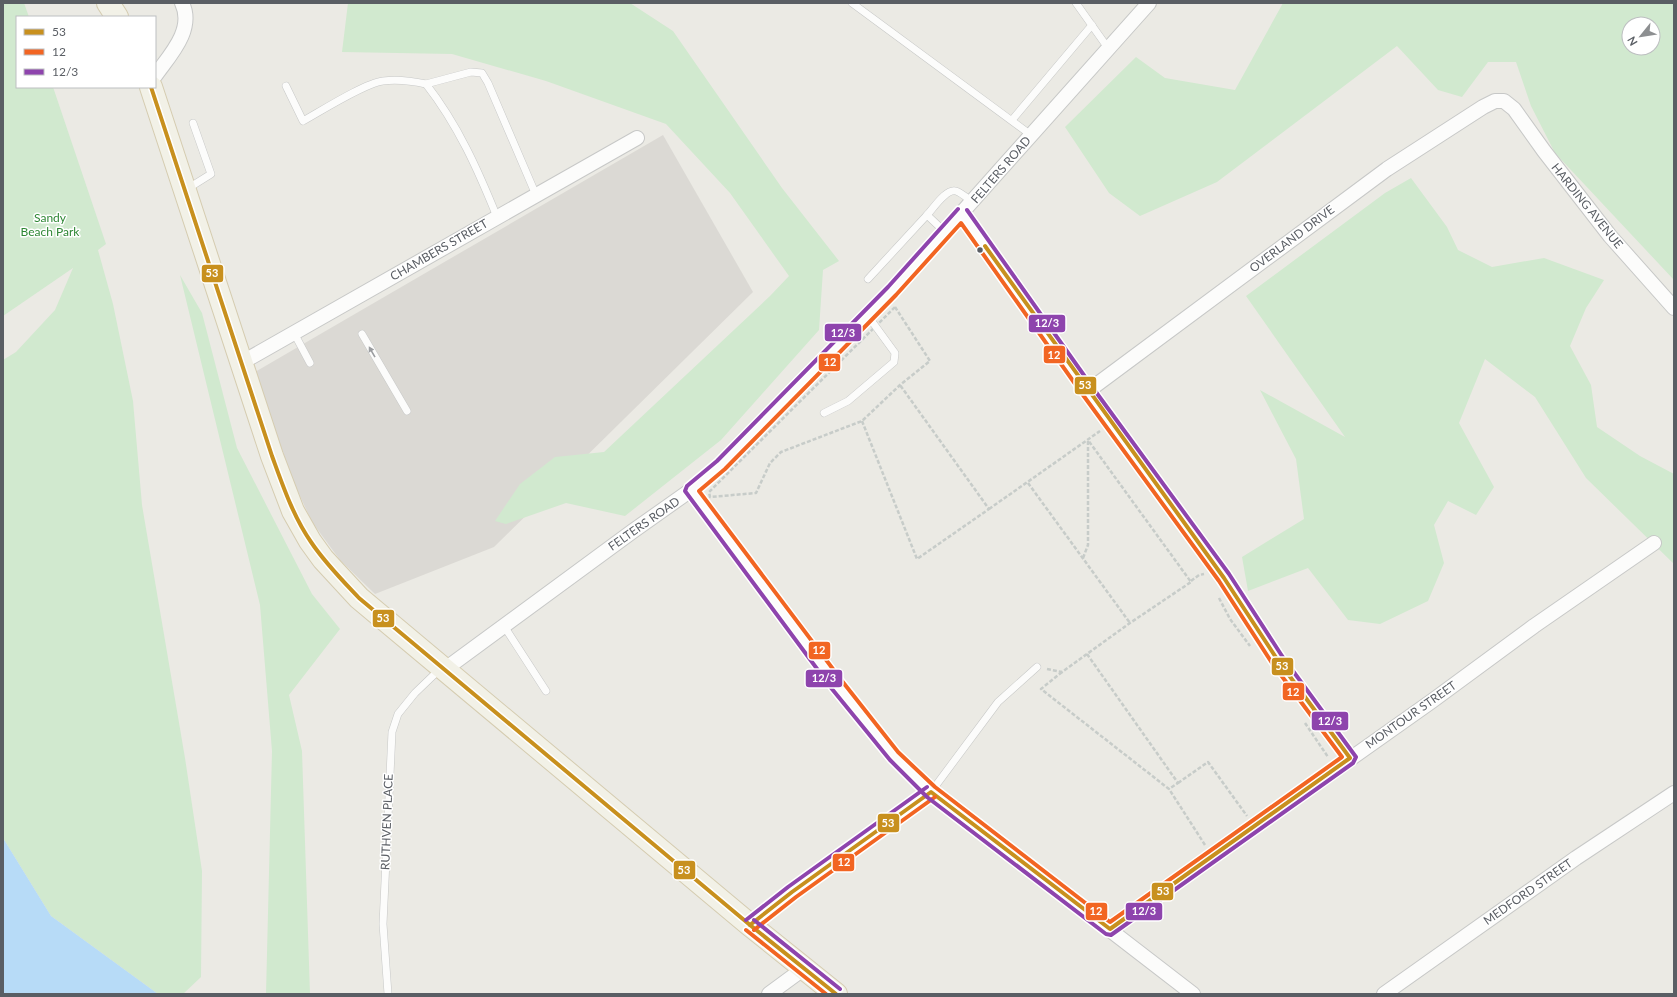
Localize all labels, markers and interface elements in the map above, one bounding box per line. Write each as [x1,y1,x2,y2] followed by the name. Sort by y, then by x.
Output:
[16,16,156,88] legend
[1621,16,1661,56] north arrow
[52,24,66,39] text: 53
[1624,34,1640,48] text: N
[52,44,66,59] text: 12
[52,64,78,79] text: 12/3
[967,133,1034,206] street label: FELTERS ROAD
[1548,160,1626,251] street label: HARDING AVENUE
[1246,202,1337,275] street label: OVERLAND DRIVE
[21,210,80,239] park label: Sandy Beach Park
[387,215,490,284] street label: CHAMBERS STREET
[975,245,985,255] unlabelled marker
[201,264,224,283] line badge: 53
[206,266,218,279] text: 53
[1028,314,1066,333] line badge: 12/3
[1035,316,1059,329] text: 12/3
[824,323,862,342] line badge: 12/3
[831,326,855,339] text: 12/3
[1043,345,1066,364] line badge: 12
[369,346,376,357] one-way arrow
[1048,348,1060,361] text: 12
[818,353,841,372] line badge: 12
[824,355,836,368] text: 12
[1074,376,1097,395] line badge: 53
[1079,378,1091,391] text: 53
[605,493,682,554] street label: FELTERS ROAD
[372,609,395,628] line badge: 53
[377,611,389,624] text: 53
[808,641,831,660] line badge: 12
[813,643,825,656] text: 12
[1271,657,1294,676] line badge: 53
[1276,659,1288,672] text: 53
[805,669,843,688] line badge: 12/3
[812,671,836,684] text: 12/3
[1362,678,1459,752] street label: MONTOUR STREET
[1282,682,1305,701] line badge: 12
[1287,685,1299,698] text: 12
[1311,711,1349,731] line badge: 12/3
[1318,714,1342,727] text: 12/3
[377,774,396,870] street label: RUTHVEN PLACE
[877,813,900,833] line badge: 53
[882,816,894,829] text: 53
[832,853,855,872] line badge: 12
[838,855,850,868] text: 12
[1480,855,1575,928] street label: MEDFORD STREET
[673,860,696,880] line badge: 53
[678,863,690,876] text: 53
[1151,882,1174,901] line badge: 53
[1157,884,1169,897] text: 53
[1085,902,1108,921] line badge: 12
[1125,902,1163,921] line badge: 12/3
[1090,904,1102,917] text: 12
[1132,904,1156,917] text: 12/3

